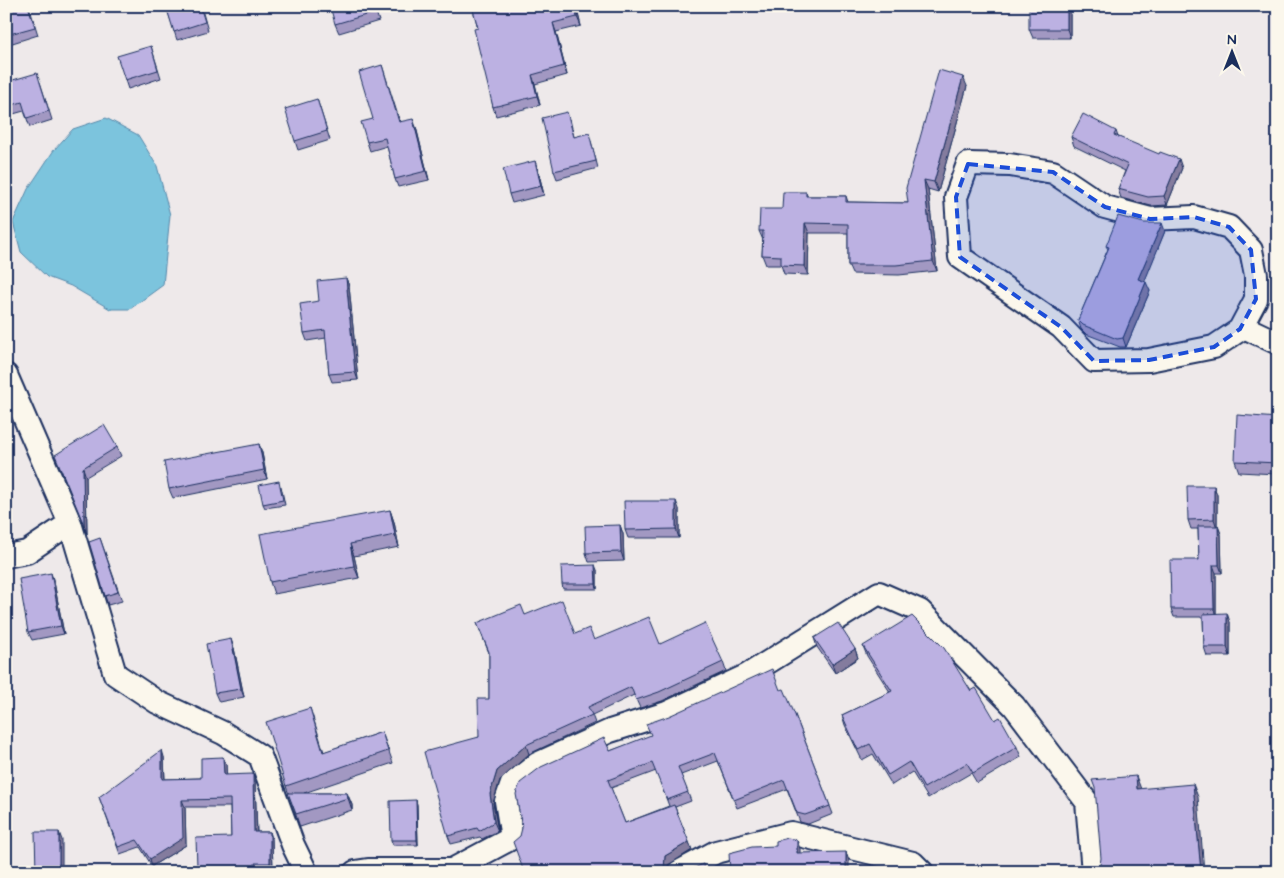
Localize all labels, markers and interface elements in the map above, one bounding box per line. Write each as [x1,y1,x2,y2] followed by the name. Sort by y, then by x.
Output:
[1206,28,1256,78] north arrow
[1228,30,1237,50] text: N

